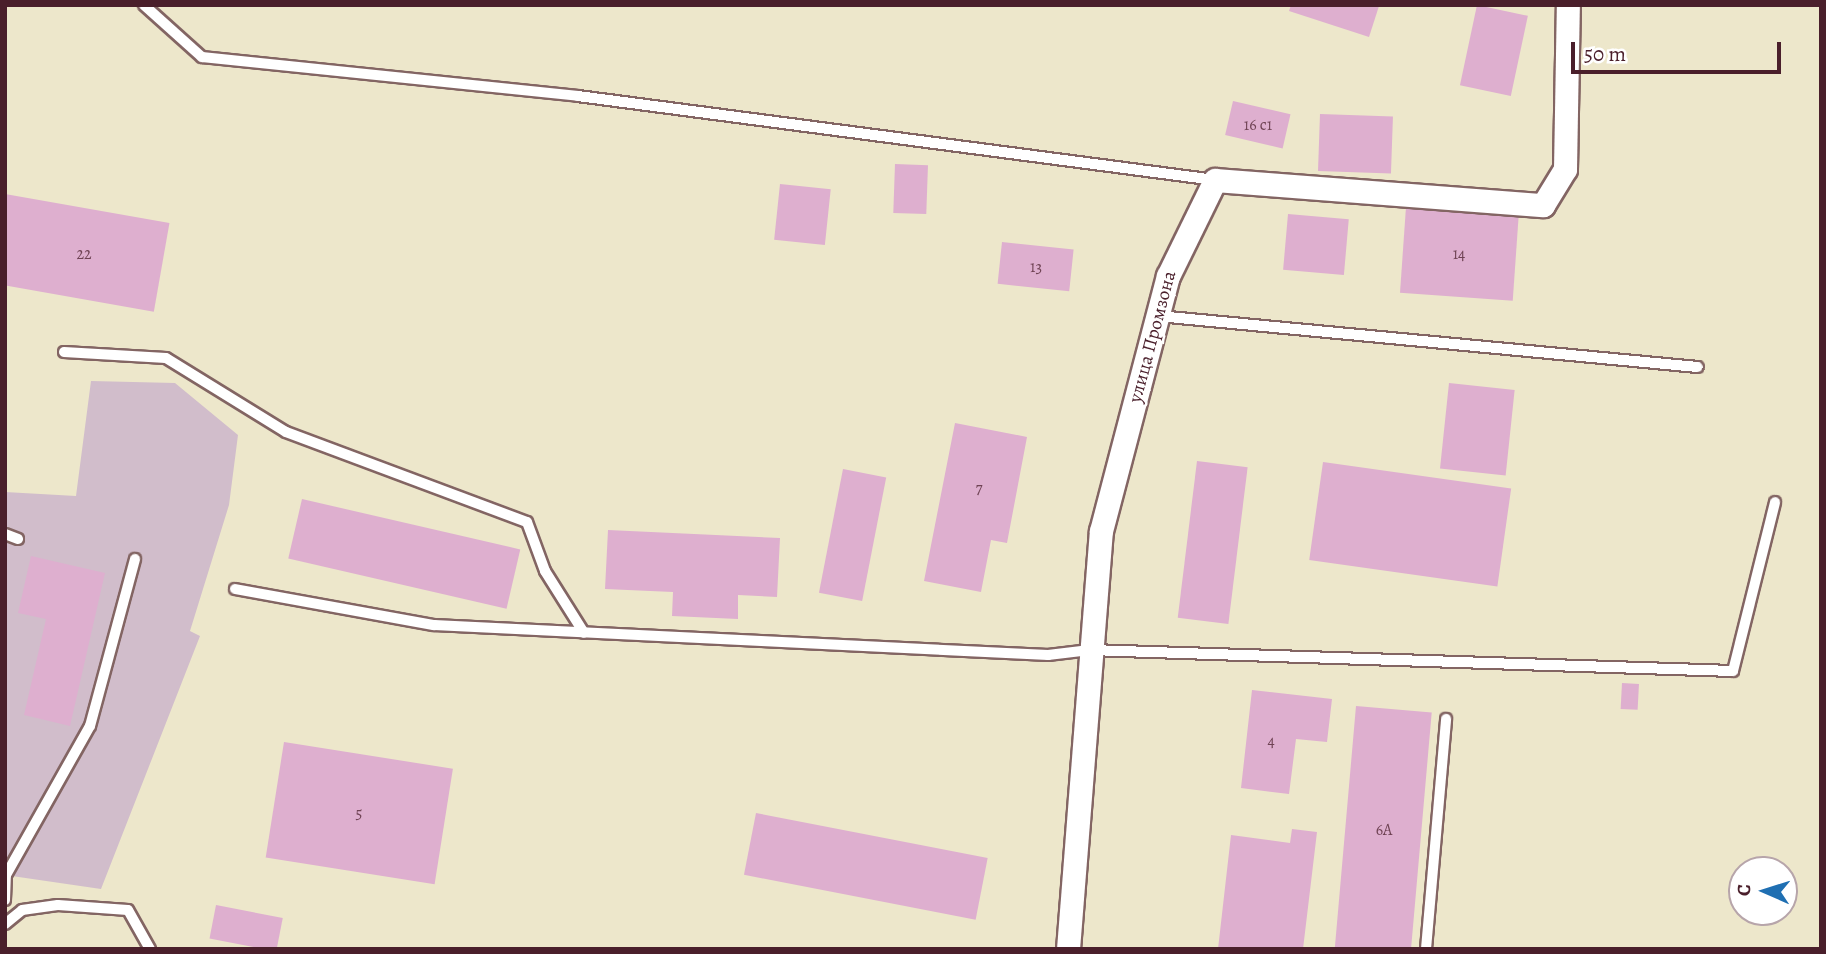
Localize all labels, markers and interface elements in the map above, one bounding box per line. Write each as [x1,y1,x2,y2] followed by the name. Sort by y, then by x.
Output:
[1574,28,1784,72] scale bar
[1584,40,1626,68] text: 50 m
[1244,115,1272,135] house number: 16 с1
[76,244,92,264] house number: 22
[1453,244,1465,264] house number: 14
[1030,257,1042,277] house number: 13
[1124,269,1182,405] street label: улица Промзона
[976,478,982,498] house number: 7
[1267,731,1275,751] house number: 4
[356,803,362,823] house number: 5
[1376,820,1392,840] house number: 6А
[1728,856,1798,926] north arrow
[1731,883,1757,897] text: С

